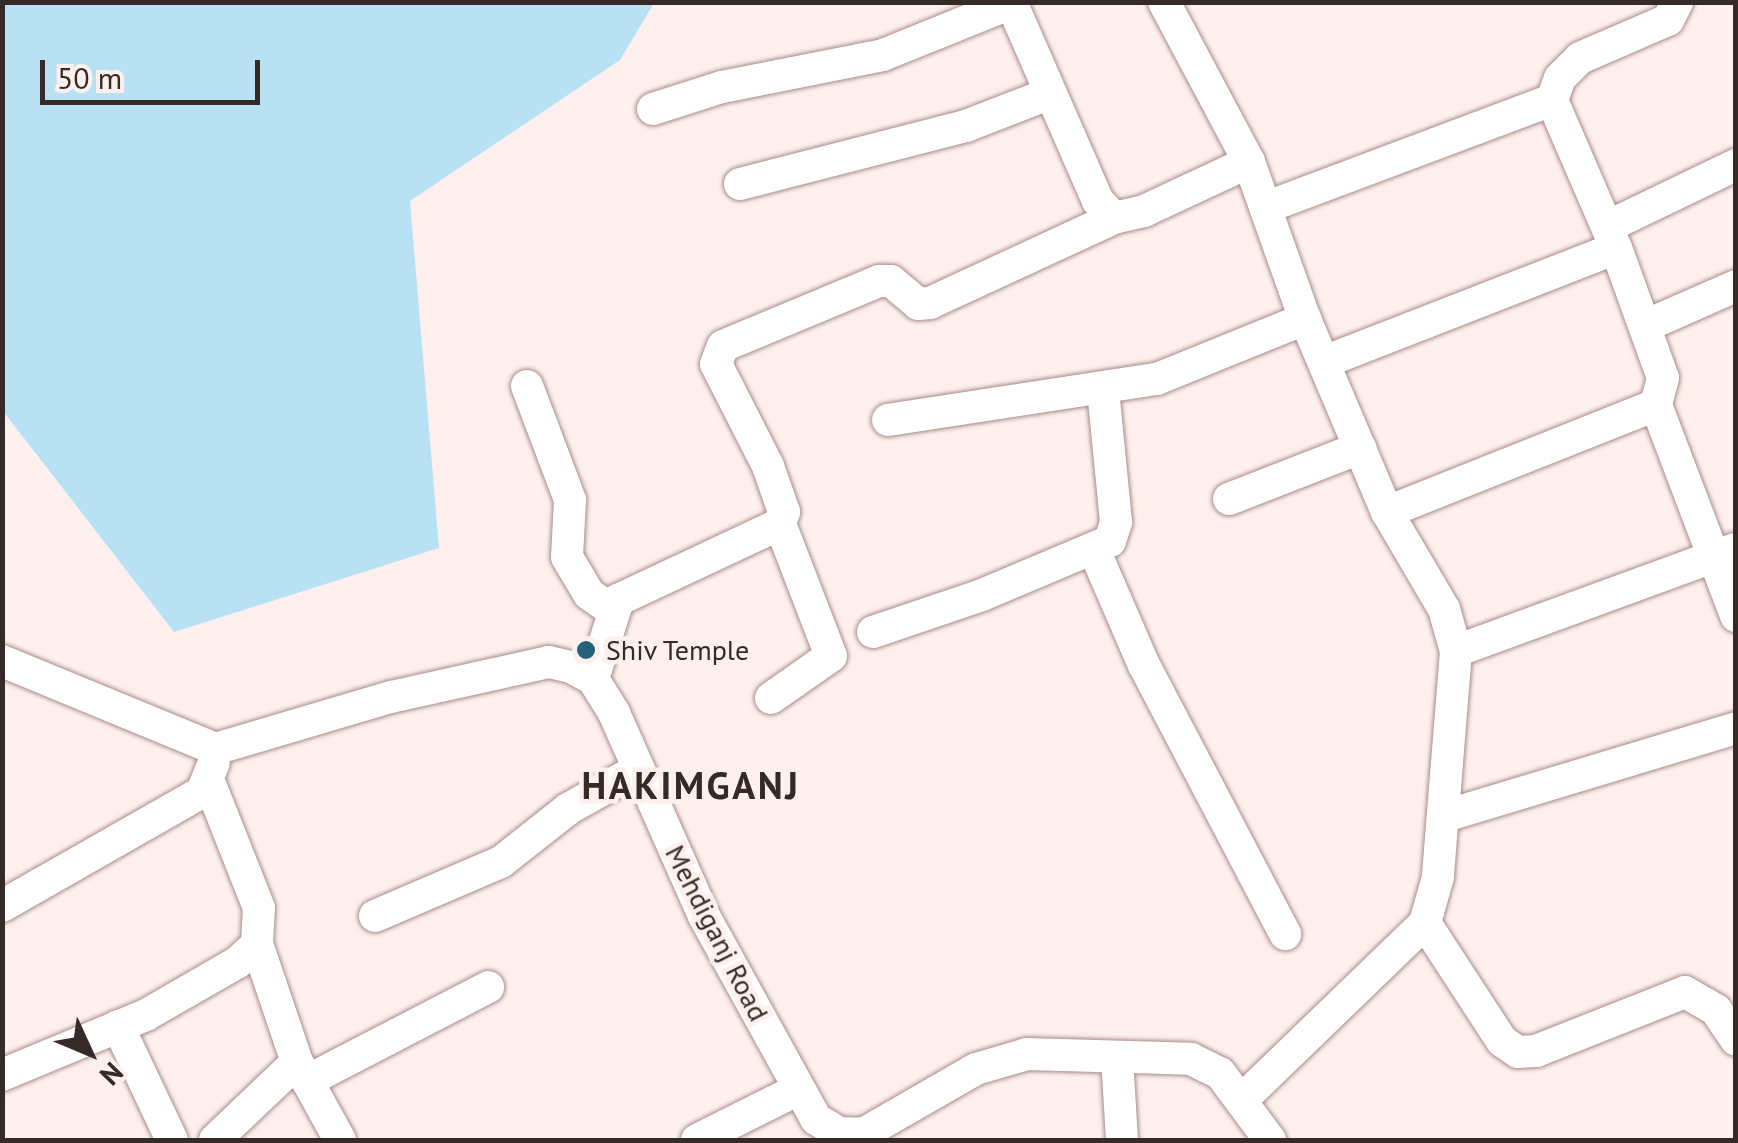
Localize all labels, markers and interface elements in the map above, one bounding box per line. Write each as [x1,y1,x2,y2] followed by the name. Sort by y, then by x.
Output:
[45,40,265,102] scale bar
[57,58,122,97] text: 50 m
[606,633,751,667] place label: Shiv Temple
[575,639,597,661] marker: Shiv Temple
[582,762,800,808] district label: HAKIMGANJ
[658,840,776,1026] street label: Mehdiganj Road
[40,1003,140,1103] north arrow
[92,1055,132,1094] text: N

